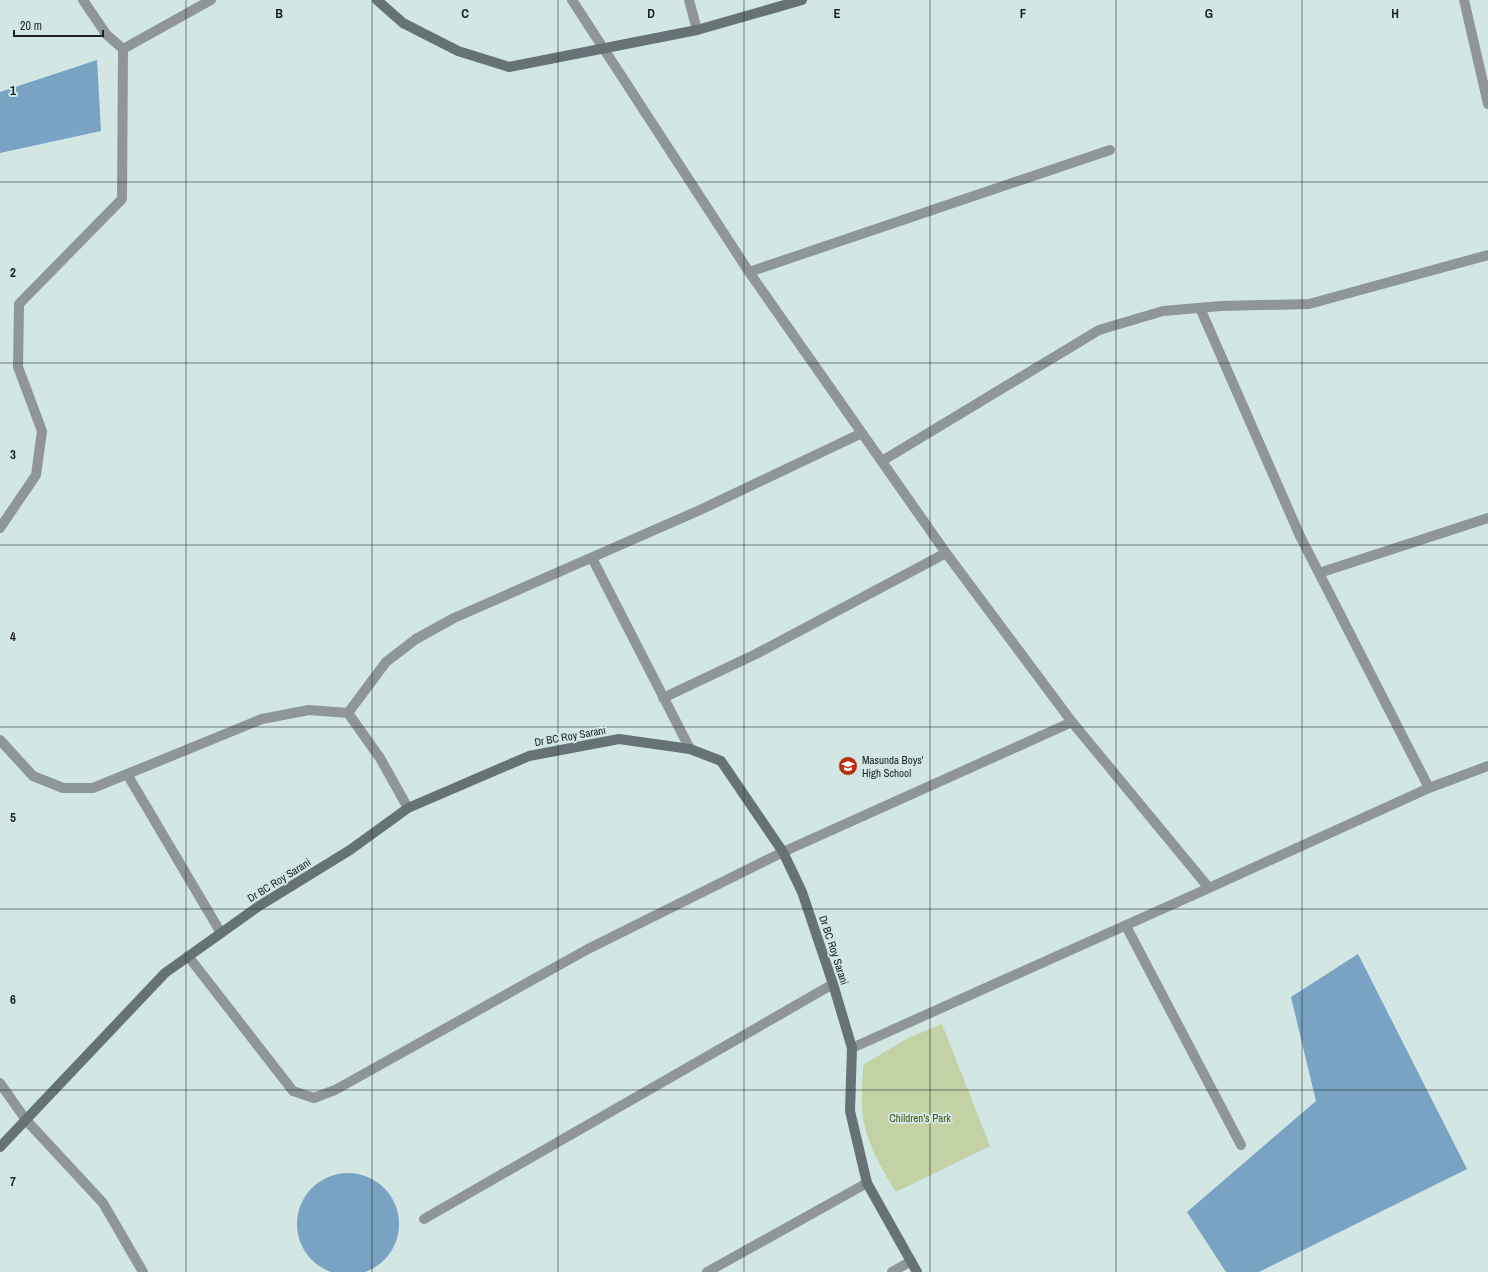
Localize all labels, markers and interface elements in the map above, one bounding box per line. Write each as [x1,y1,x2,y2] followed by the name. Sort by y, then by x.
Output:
[275,5,283,22] text: B
[461,5,469,22] text: C
[647,5,655,22] text: D
[833,5,841,22] text: E
[1020,5,1027,22] text: F
[1205,5,1213,22] text: G
[1391,5,1399,22] text: H
[14,12,103,38] scale bar
[20,18,42,34] text: 20 m
[10,82,16,99] text: 1
[10,264,16,281] text: 2
[10,446,16,463] text: 3
[10,628,16,645] text: 4
[533,723,607,749] street label: Dr BC Roy Sarani
[862,753,924,780] place label: Masunda Boys' High School
[837,755,859,777] school or university icon: Masunda Boys' High School
[10,809,16,826] text: 5
[245,855,313,905] street label: Dr BC Roy Sarani
[816,914,852,986] street label: Dr BC Roy Sarani
[10,991,16,1008] text: 6
[889,1111,951,1125] park label: Children's Park
[10,1173,16,1190] text: 7

